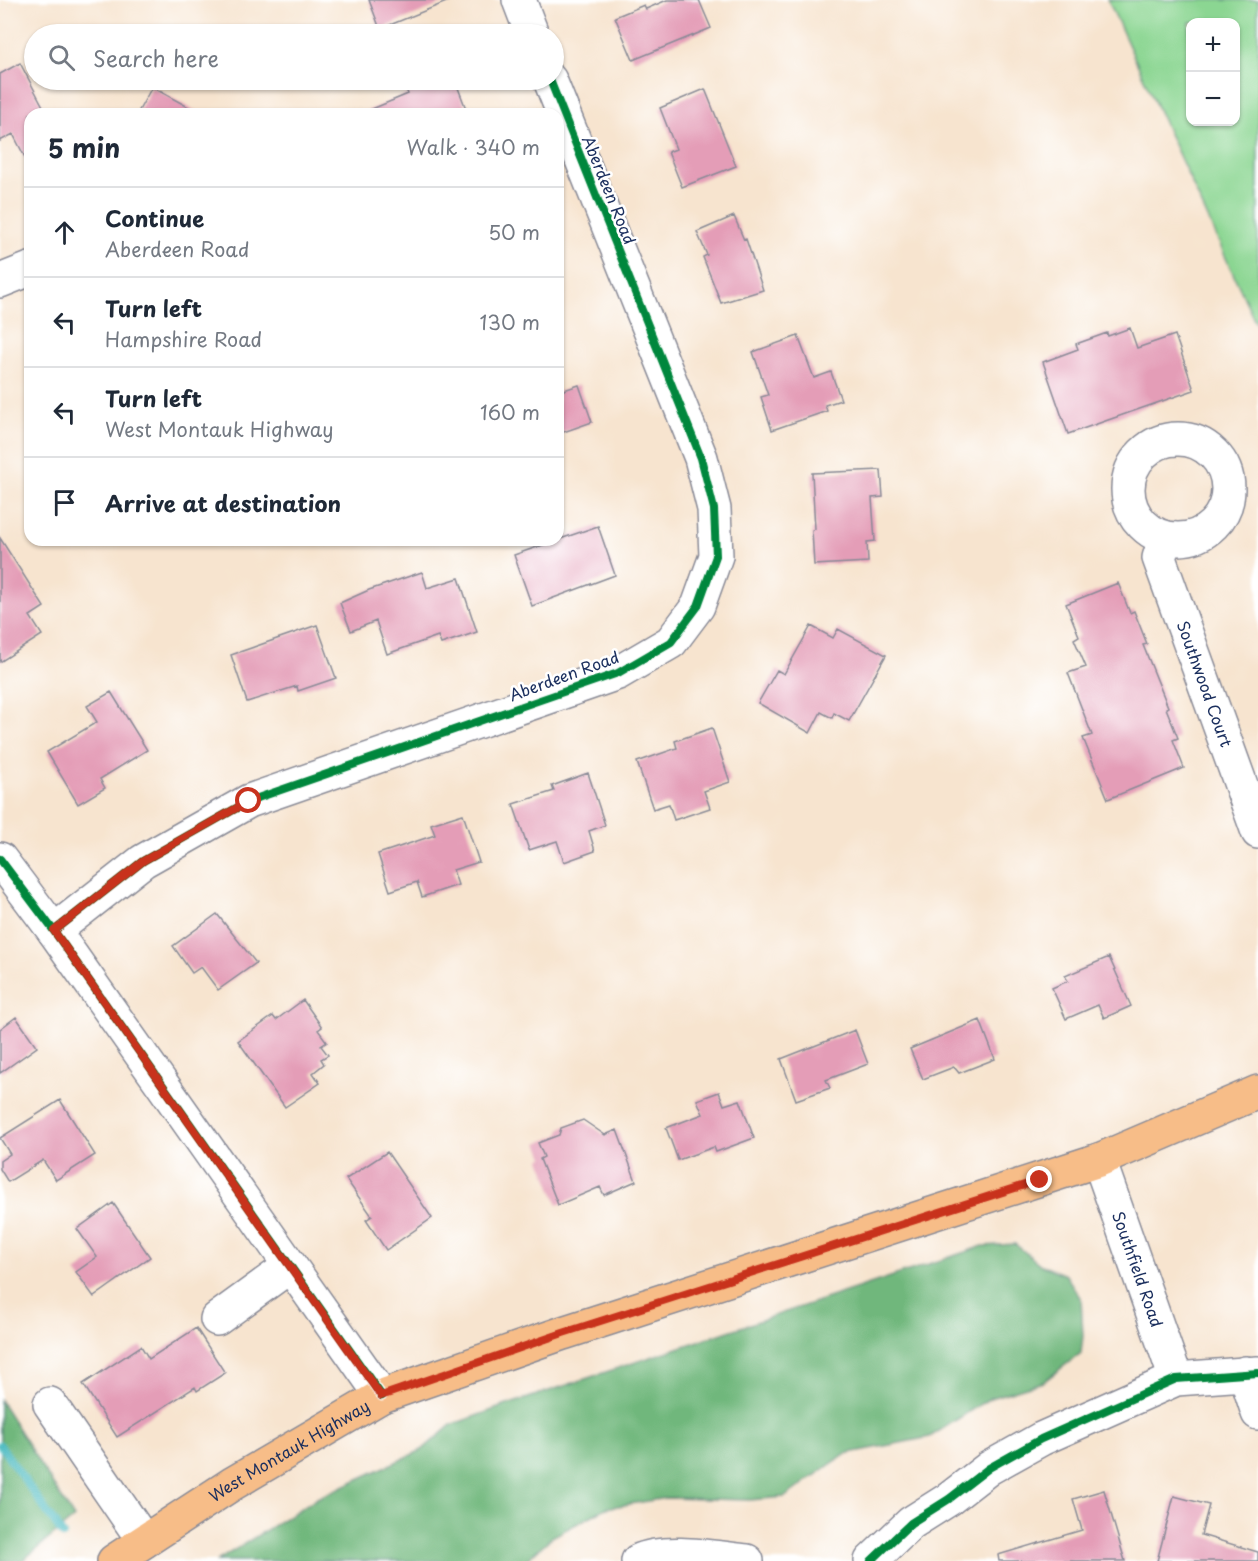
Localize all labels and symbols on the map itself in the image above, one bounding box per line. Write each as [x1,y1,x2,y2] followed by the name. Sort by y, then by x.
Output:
[577,132,643,248] street label: Aberdeen Road
[1172,617,1239,751] street label: Southwood Court
[505,644,622,706] street label: Aberdeen Road
[235,787,261,813] route start
[1026,1166,1052,1192] route end
[1107,1208,1170,1330] street label: Southfield Road
[204,1393,374,1507] street label: West Montauk Highway

